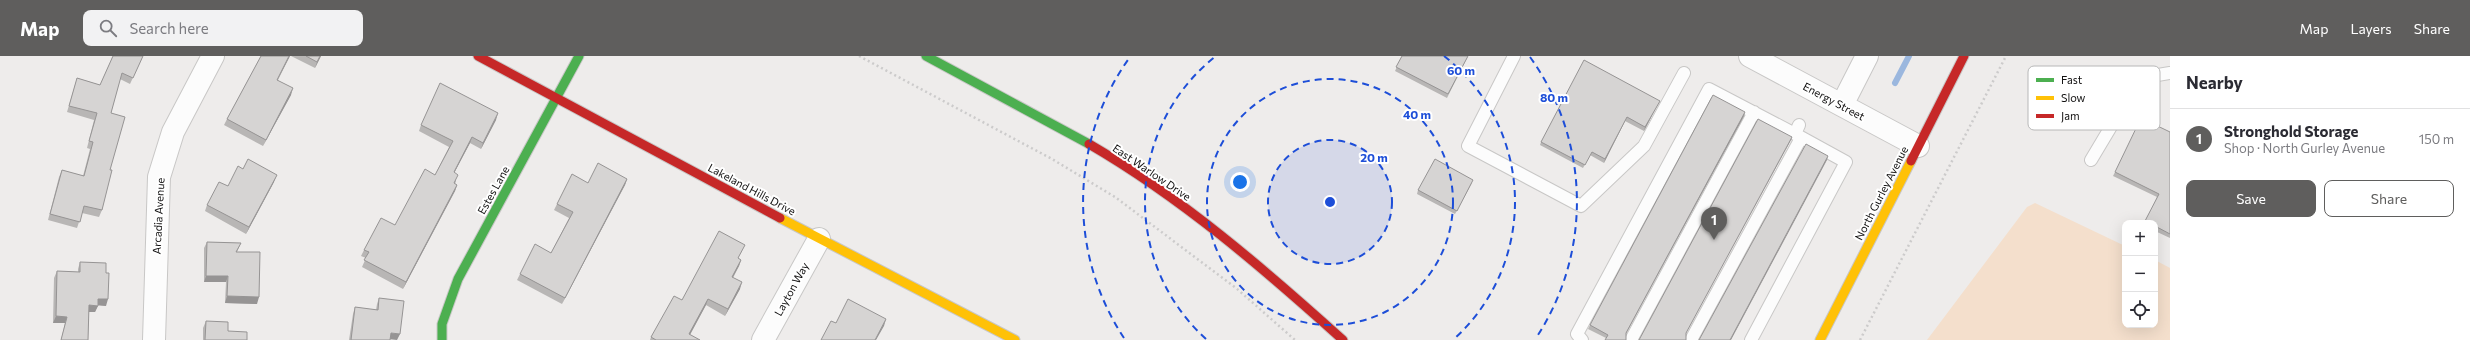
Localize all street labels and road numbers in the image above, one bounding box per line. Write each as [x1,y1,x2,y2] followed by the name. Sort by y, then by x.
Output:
[1801,79,1867,123] street label: Energy Street
[1111,141,1194,203] street label: East Warlow Drive
[1852,144,1910,242] street label: North Gurley Avenue
[706,160,798,218] street label: Lakeland Hills Drive
[474,164,512,216] street label: Estes Lane
[150,177,167,255] street label: Arcadia Avenue
[771,260,811,318] street label: Layton Way

